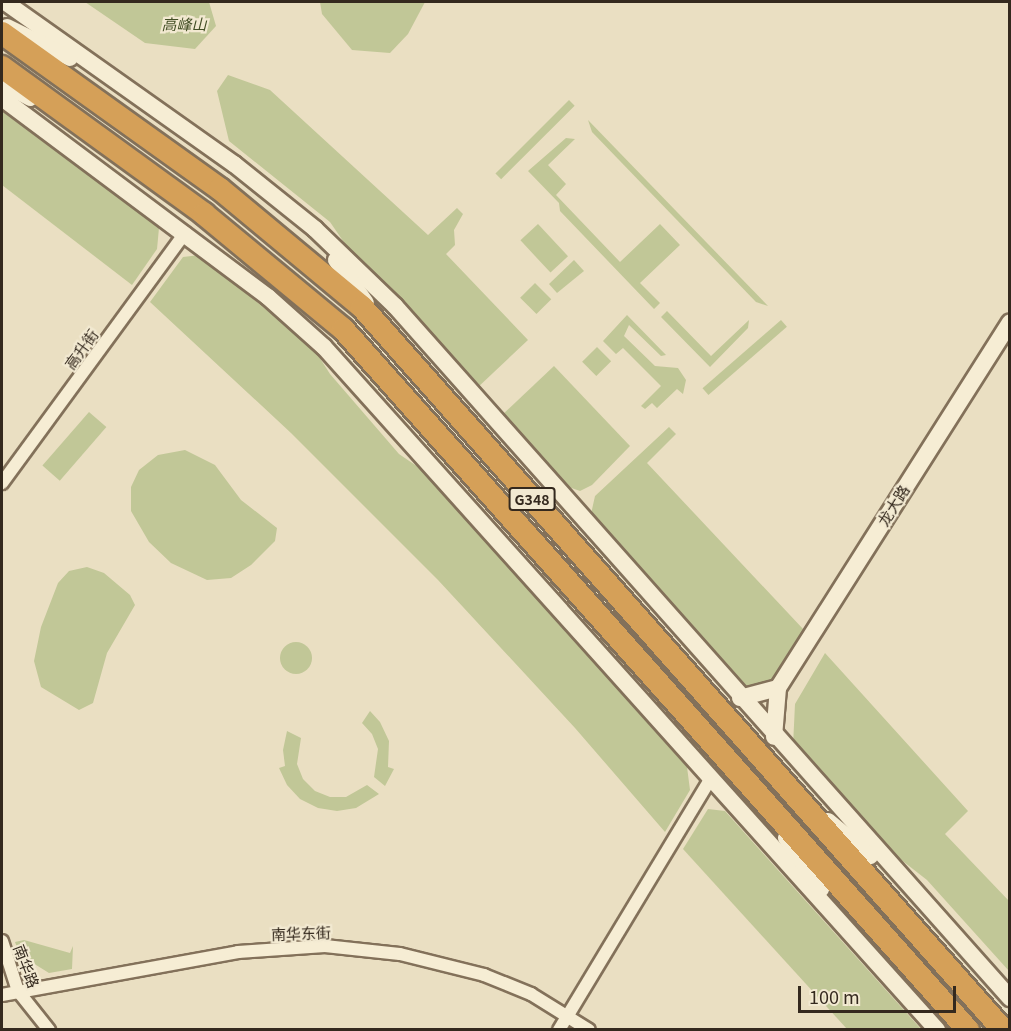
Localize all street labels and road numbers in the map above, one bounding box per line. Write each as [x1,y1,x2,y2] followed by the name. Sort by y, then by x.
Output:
[60,326,102,372] street label: 高升街
[873,481,913,529] street label: 龙大路
[508,488,556,510] road number: G348
[271,923,331,943] street label: 南华东街
[11,942,43,990] street label: 南华路

